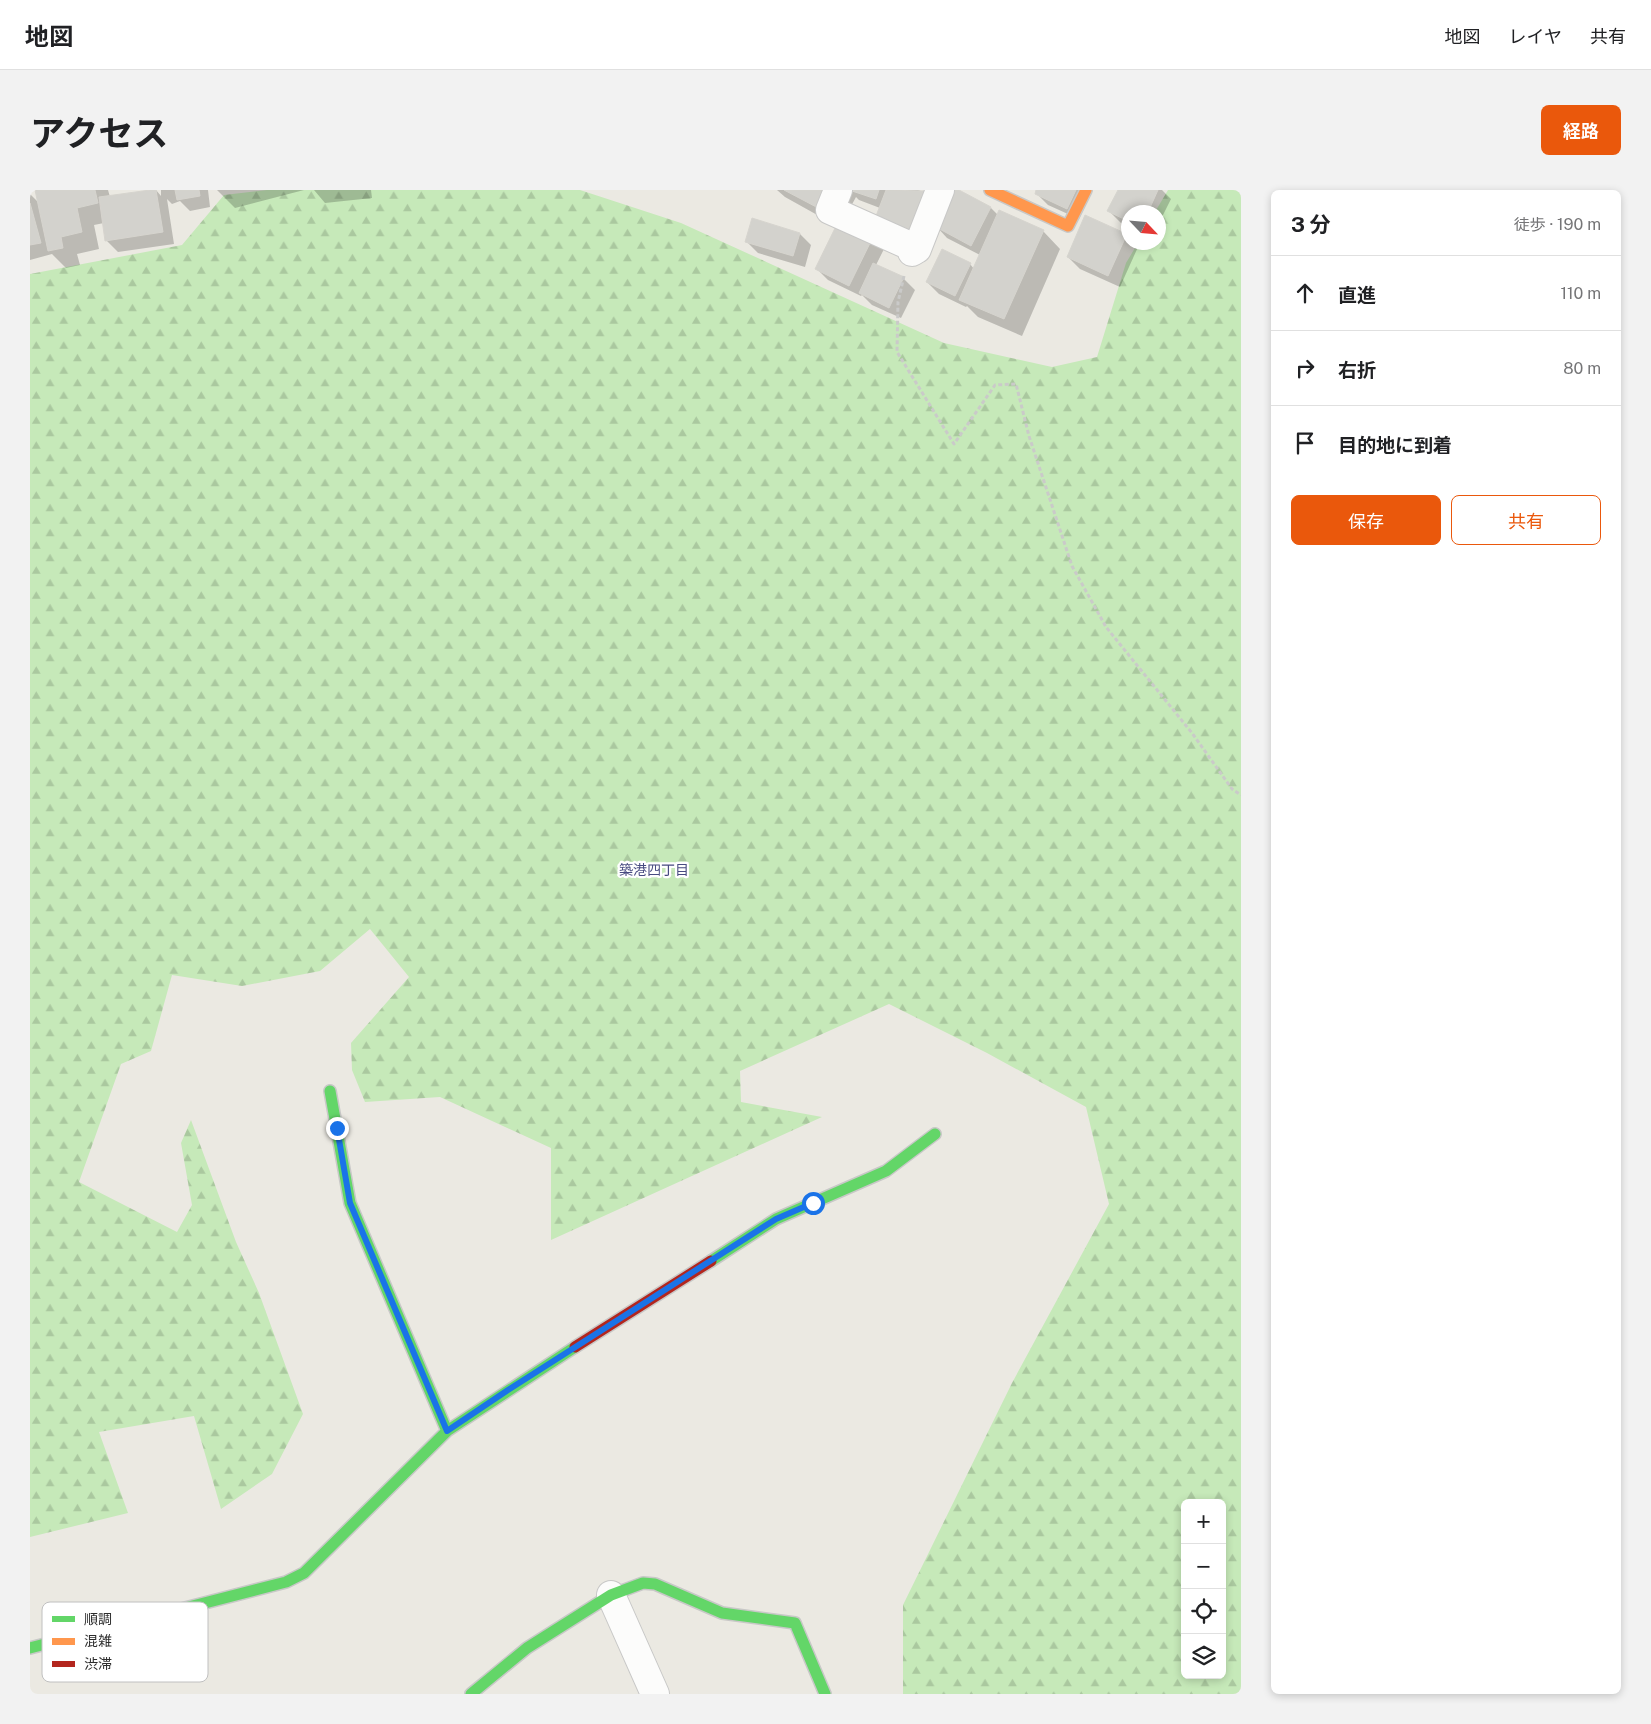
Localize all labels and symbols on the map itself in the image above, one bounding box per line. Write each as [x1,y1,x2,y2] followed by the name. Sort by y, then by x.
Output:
[1121,205,1166,250] north arrow
[619,862,689,878] district label: 築港四丁目
[326,1117,349,1140] route end
[802,1192,825,1215] route start
[42,1602,208,1682] legend
[84,1611,112,1627] text: 順調
[84,1633,112,1649] text: 混雑
[84,1656,112,1672] text: 渋滞

